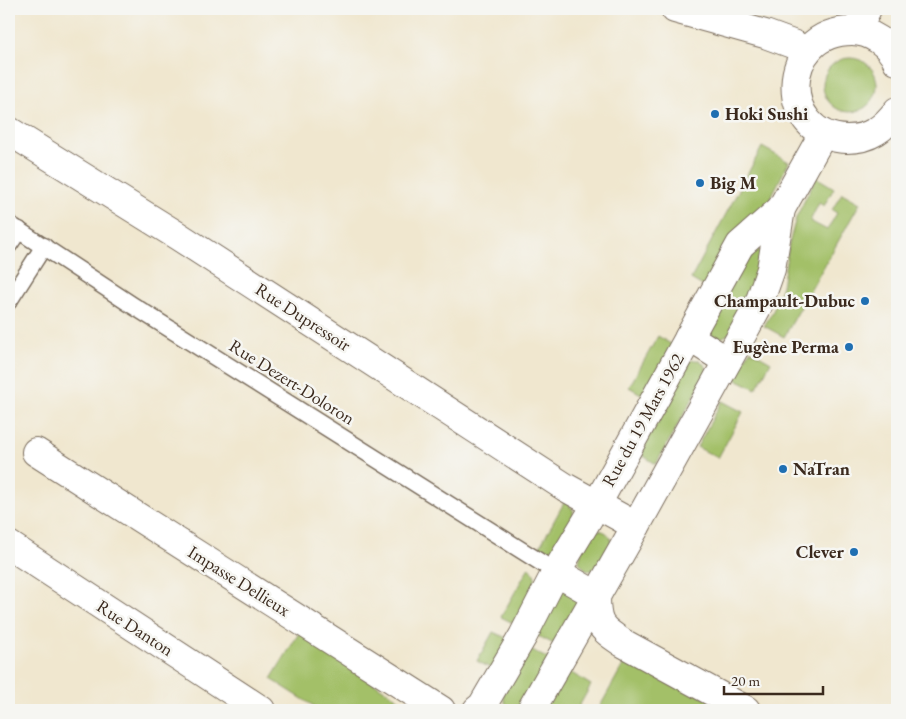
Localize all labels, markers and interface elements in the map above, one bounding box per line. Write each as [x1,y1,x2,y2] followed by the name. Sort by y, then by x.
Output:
[725,102,809,125] place label: Hoki Sushi
[709,108,721,120] marker: Hoki Sushi
[710,171,757,194] place label: Big M
[694,177,706,189] marker: Big M
[251,277,355,356] street label: Rue Dupressoir
[714,289,856,312] place label: Champault-Dubuc
[859,295,871,307] marker: Champault-Dubuc
[225,334,360,430] street label: Rue Dezert-Doloron
[733,335,839,358] place label: Eugène Perma
[843,341,855,353] marker: Eugène Perma
[596,349,689,491] street label: Rue du 19 Mars 1962
[793,457,850,480] place label: NaTran
[777,463,789,475] marker: NaTran
[184,540,295,621] street label: Impasse Dellieux
[796,540,845,563] place label: Clever
[848,546,860,558] marker: Clever
[92,594,179,661] street label: Rue Danton
[724,664,822,696] scale bar
[731,671,760,690] text: 20 m

